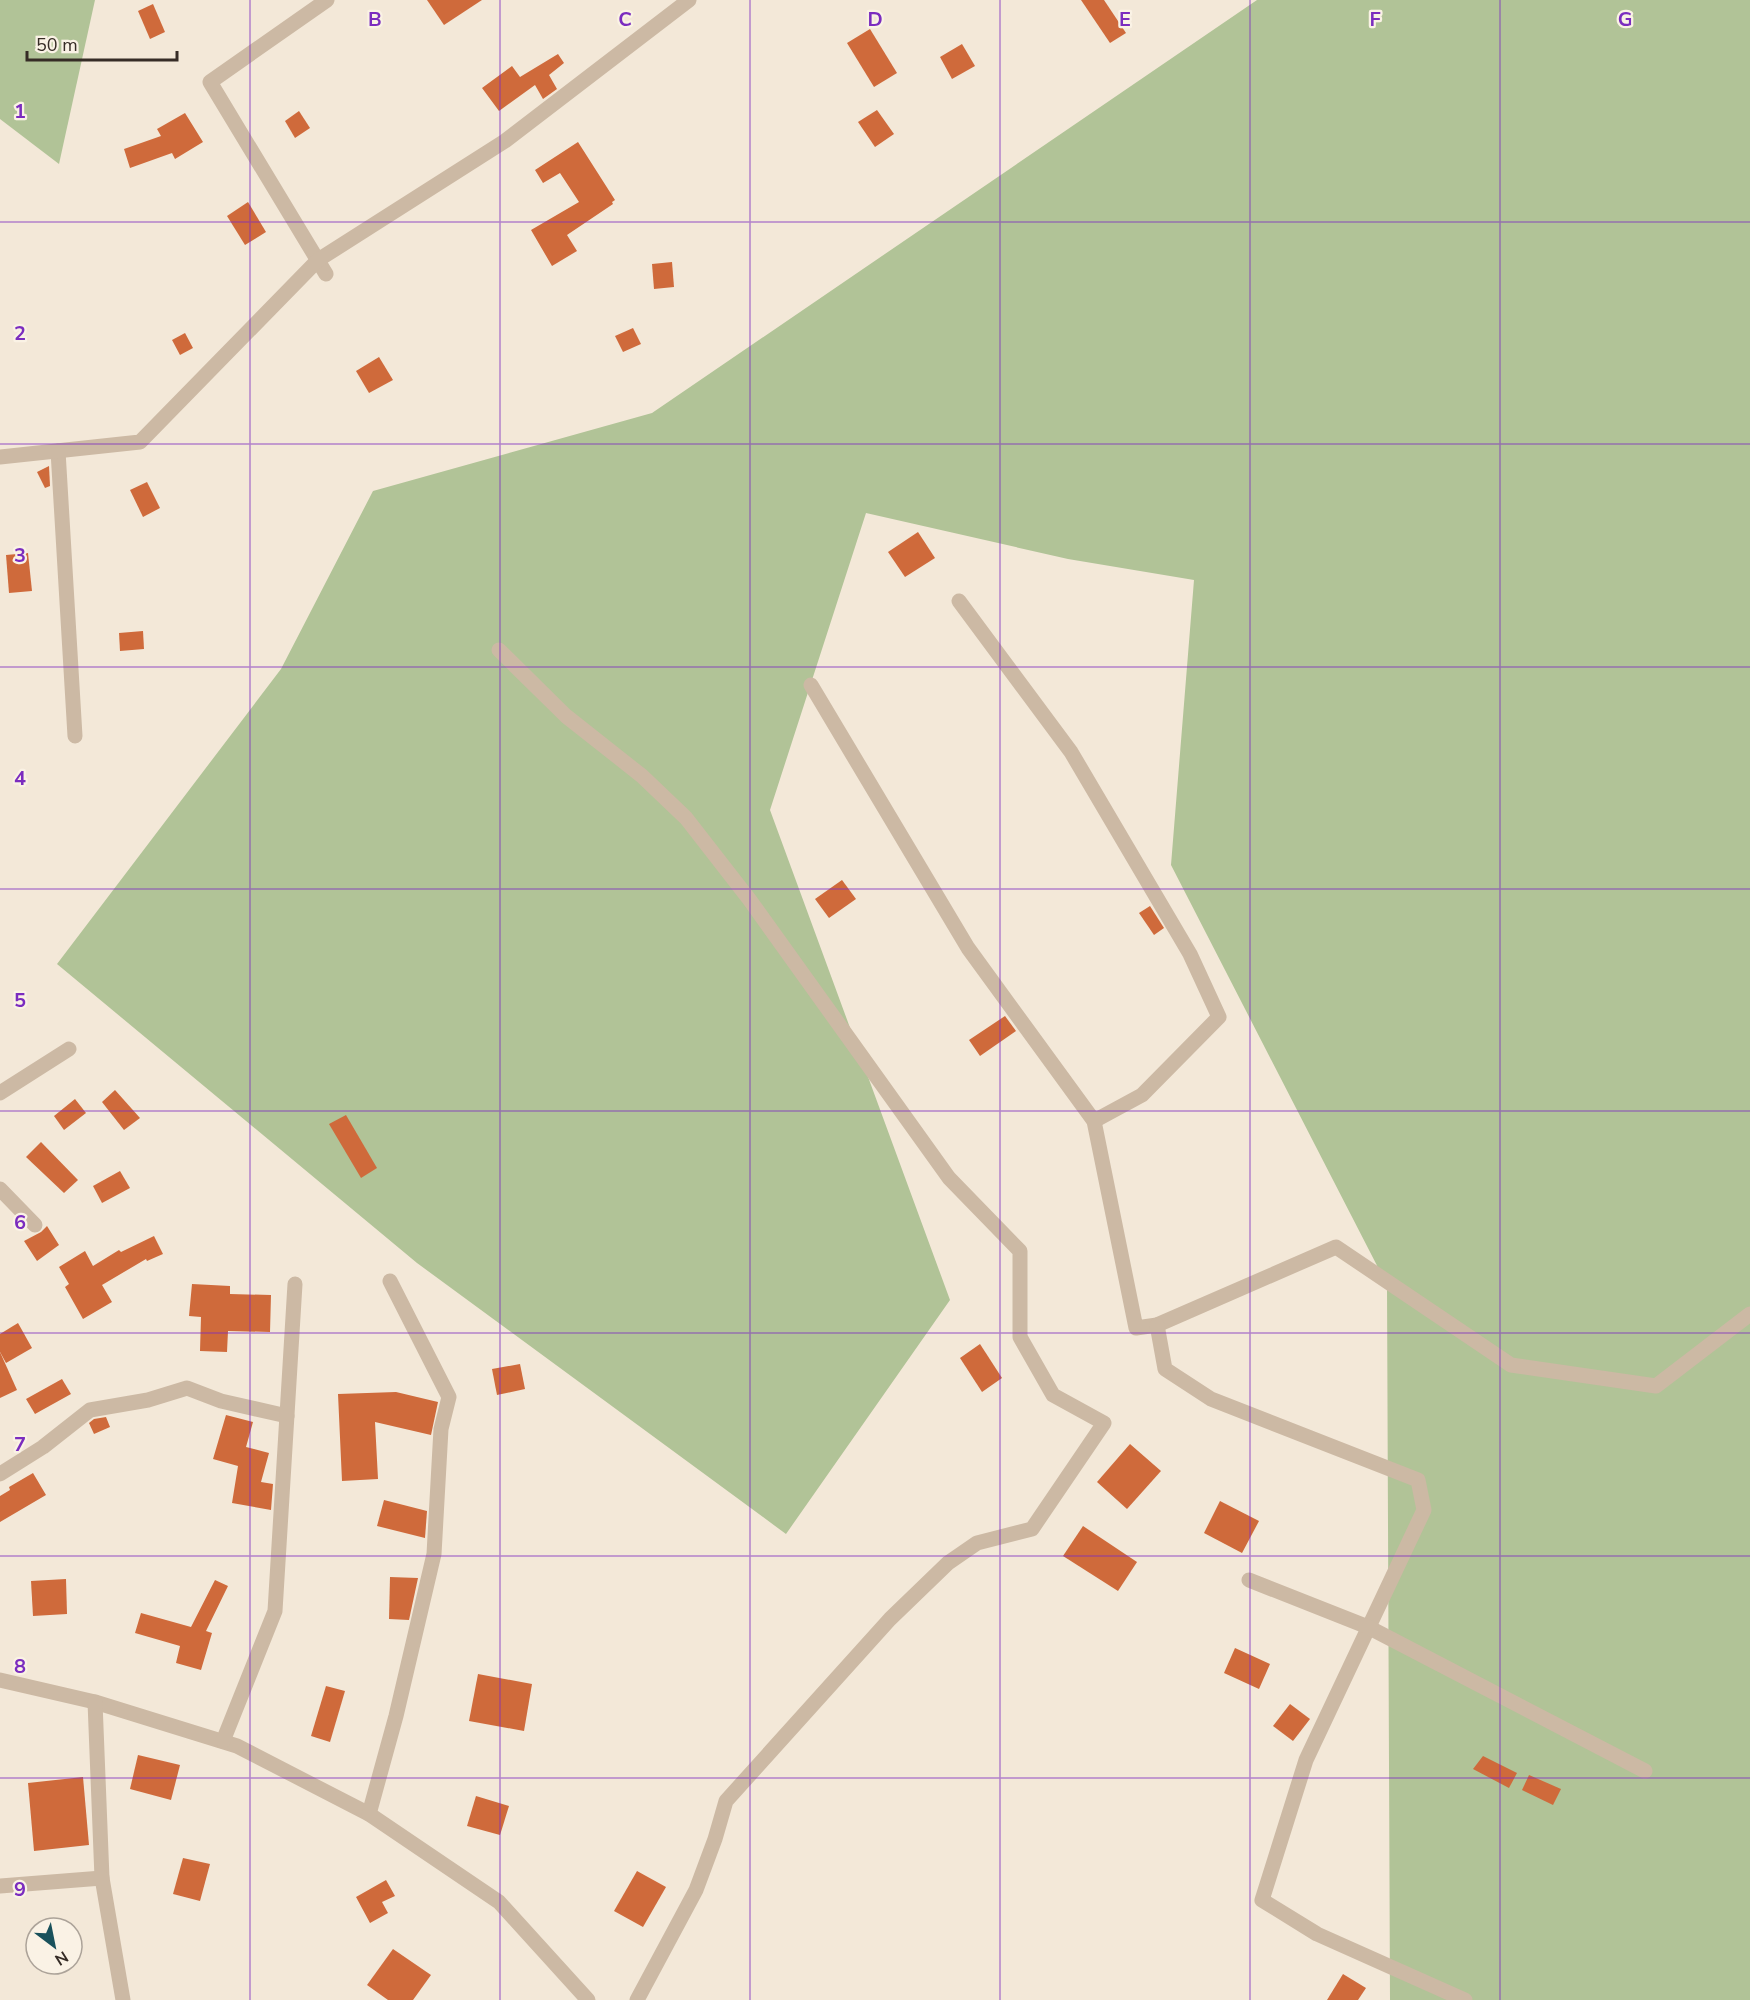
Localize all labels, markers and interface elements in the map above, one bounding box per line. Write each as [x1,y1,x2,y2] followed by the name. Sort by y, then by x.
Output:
[368,6,382,33] text: B
[618,6,632,33] text: C
[867,6,883,33] text: D
[1119,6,1131,33] text: E
[1369,6,1381,33] text: F
[1618,6,1632,33] text: G
[27,24,177,62] scale bar
[36,33,78,57] text: 50 m
[14,98,26,125] text: 1
[14,320,26,347] text: 2
[14,542,26,569] text: 3
[14,765,26,792] text: 4
[14,987,26,1014] text: 5
[14,1209,26,1236] text: 6
[14,1431,26,1458] text: 7
[14,1653,26,1680] text: 8
[14,1876,26,1903] text: 9
[24,1916,84,1976] north arrow
[51,1945,72,1970] text: N

